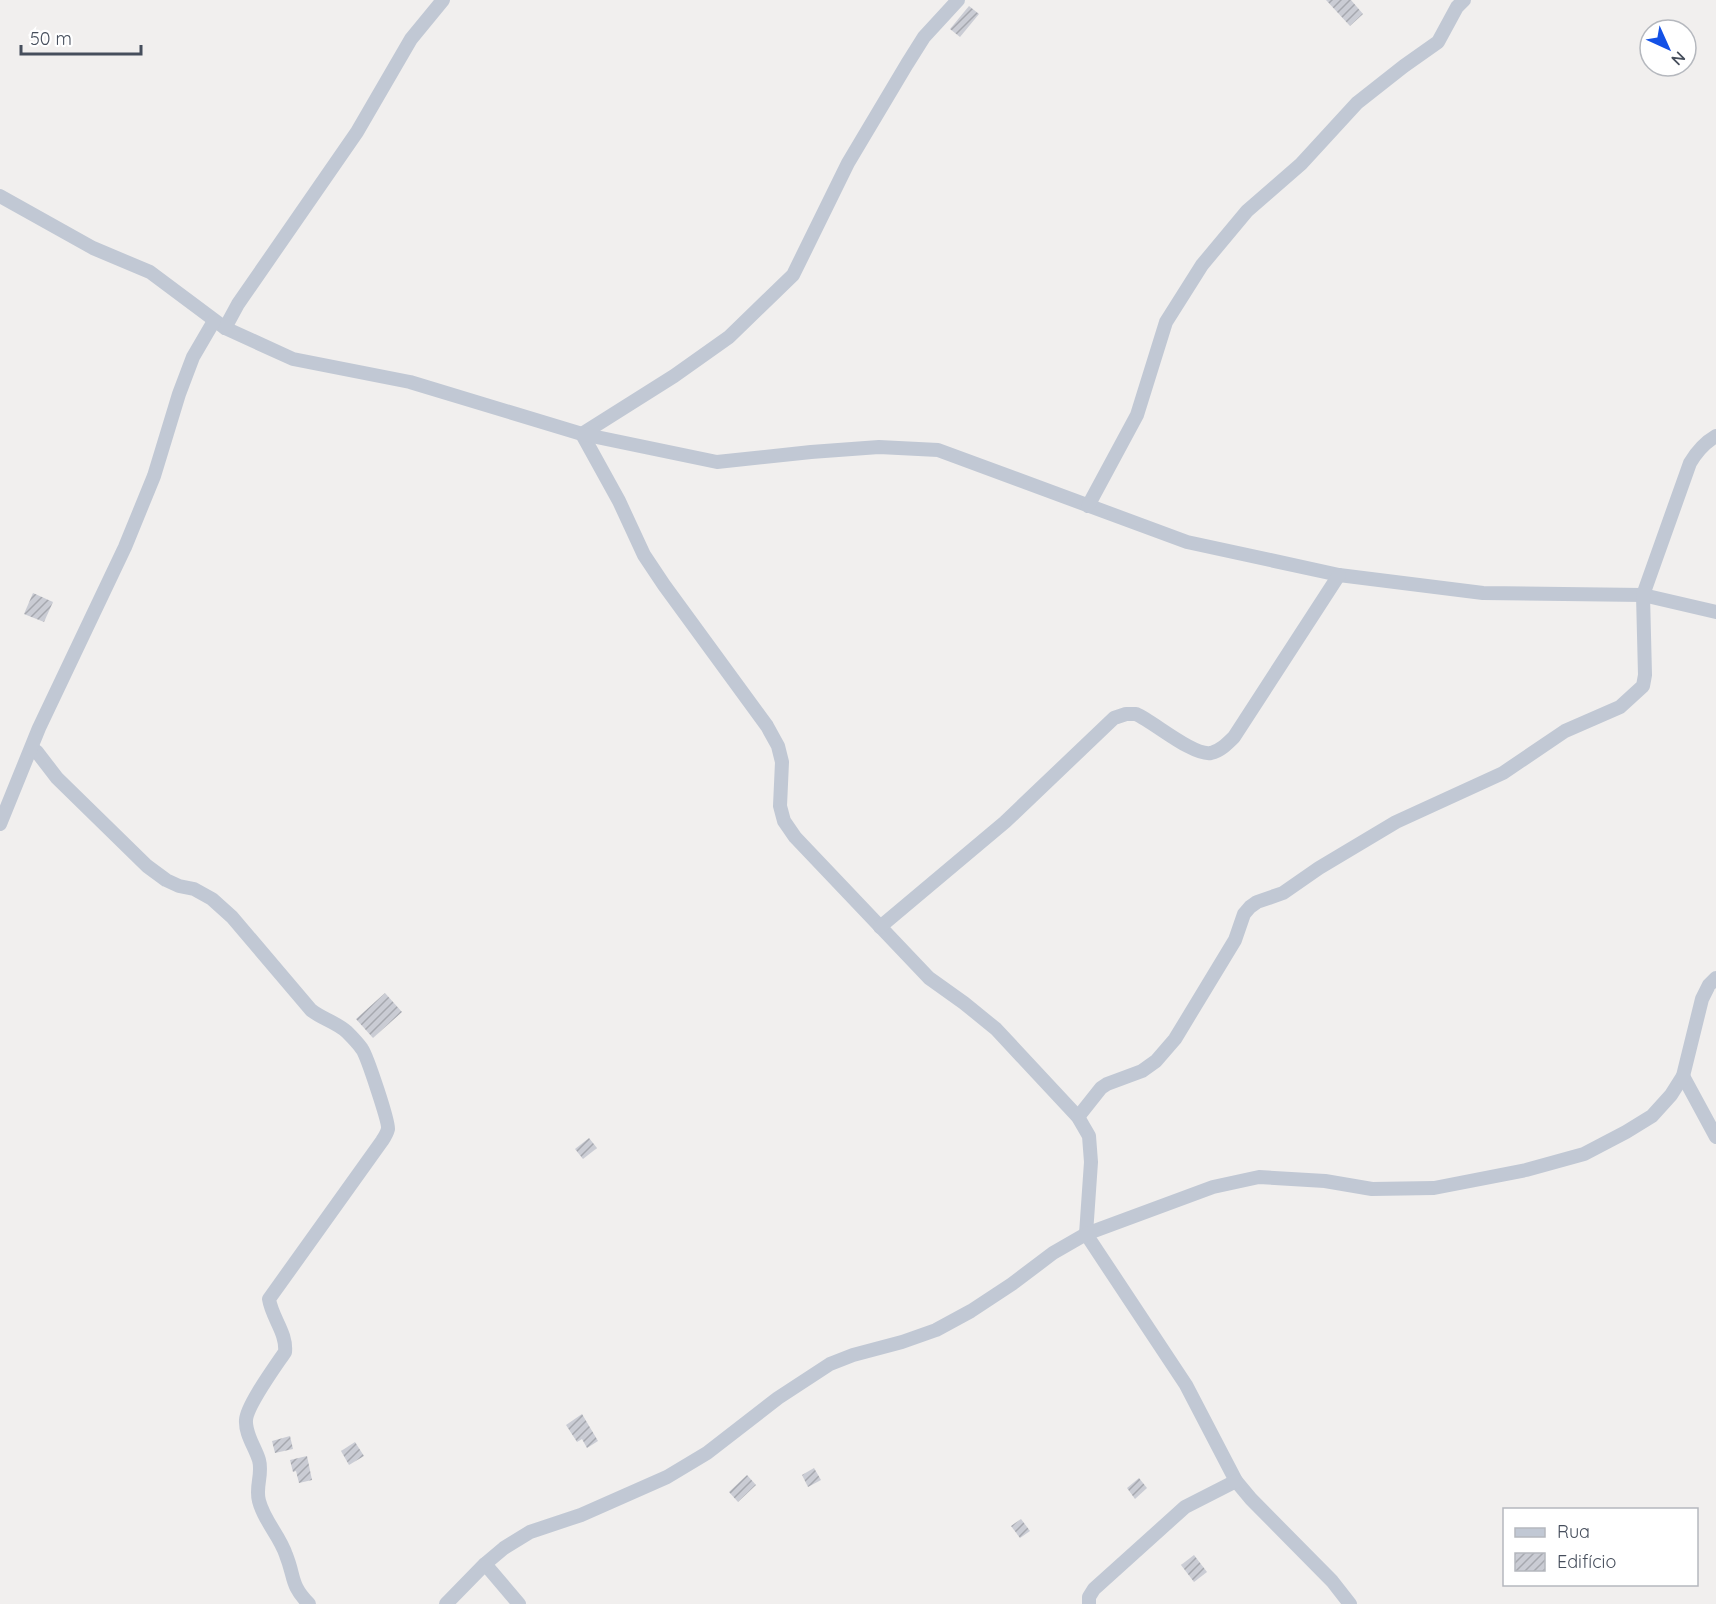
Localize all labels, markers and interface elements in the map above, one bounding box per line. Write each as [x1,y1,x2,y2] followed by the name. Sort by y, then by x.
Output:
[21,18,141,56] scale bar
[1638,18,1698,78] north arrow
[30,27,72,50] text: 50 m
[1667,47,1690,70] text: N
[1503,1508,1698,1586] legend
[1557,1520,1590,1543] text: Rua
[1557,1550,1616,1573] text: Edifício

